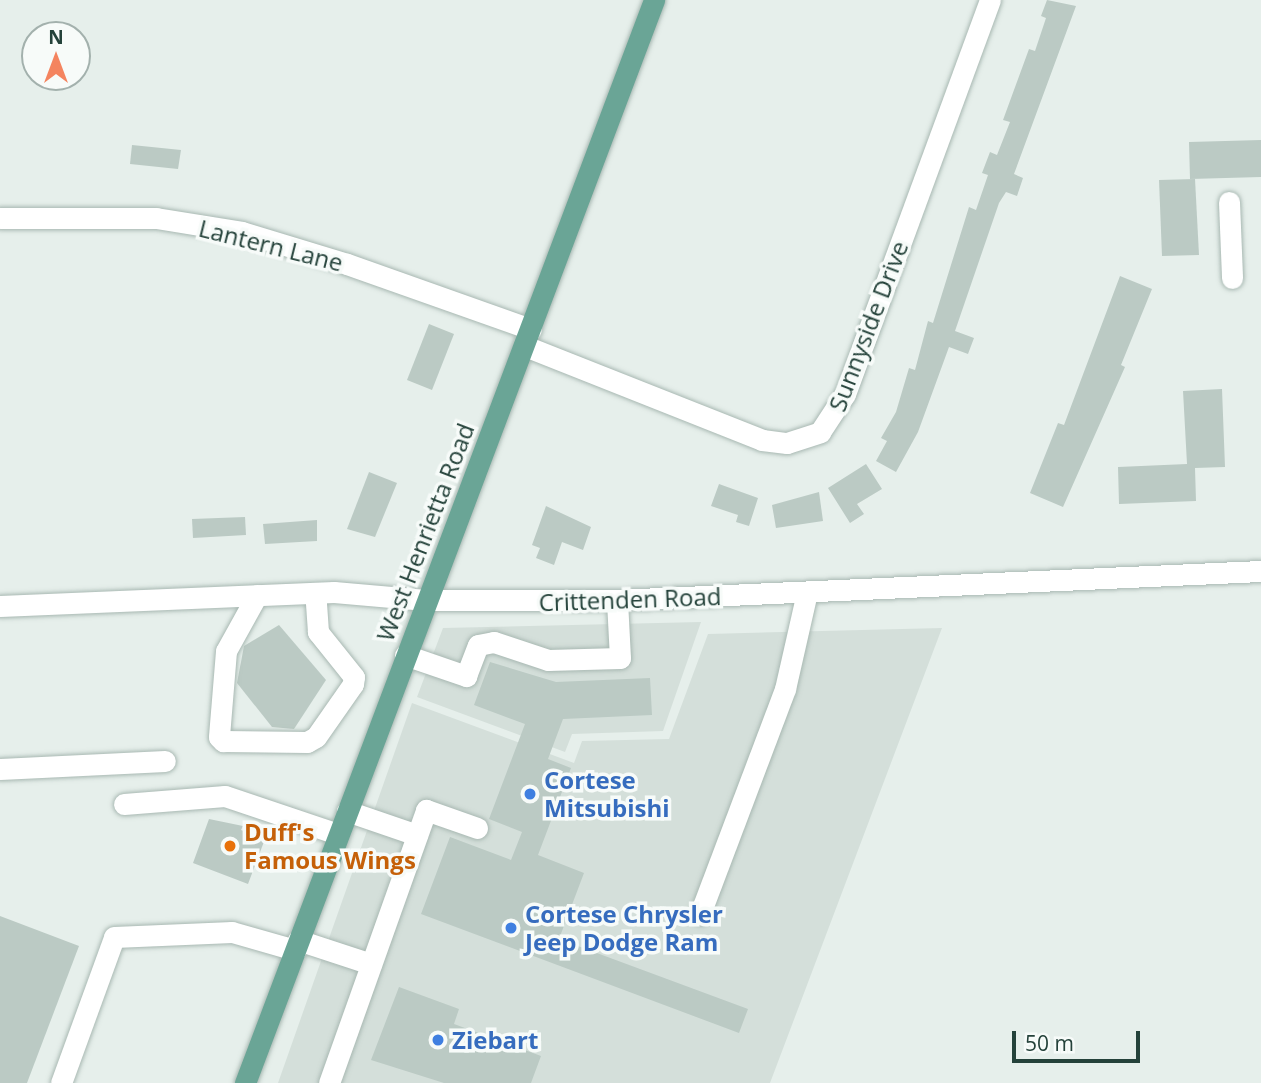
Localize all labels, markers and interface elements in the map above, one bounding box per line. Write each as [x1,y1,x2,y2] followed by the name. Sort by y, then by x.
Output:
[21,21,91,91] north arrow
[48,24,64,50] text: N
[196,213,346,277] street label: Lantern Lane
[822,237,914,415] street label: Sunnyside Drive
[370,419,480,645] street label: West Henrietta Road
[538,581,722,617] street label: Crittenden Road
[544,766,670,822] place label: Cortese Mitsubishi
[522,786,538,802] marker: Cortese Mitsubishi
[244,818,416,874] place label: Duff's Famous Wings
[222,838,238,854] marker: Duff's Famous Wings
[525,900,723,956] place label: Cortese Chrysler Jeep Dodge Ram
[503,920,519,936] marker: Cortese Chrysler Jeep Dodge Ram
[1016,1016,1144,1060] scale bar
[452,1026,538,1054] place label: Ziebart
[1025,1029,1074,1057] text: 50 m
[430,1032,446,1048] marker: Ziebart

